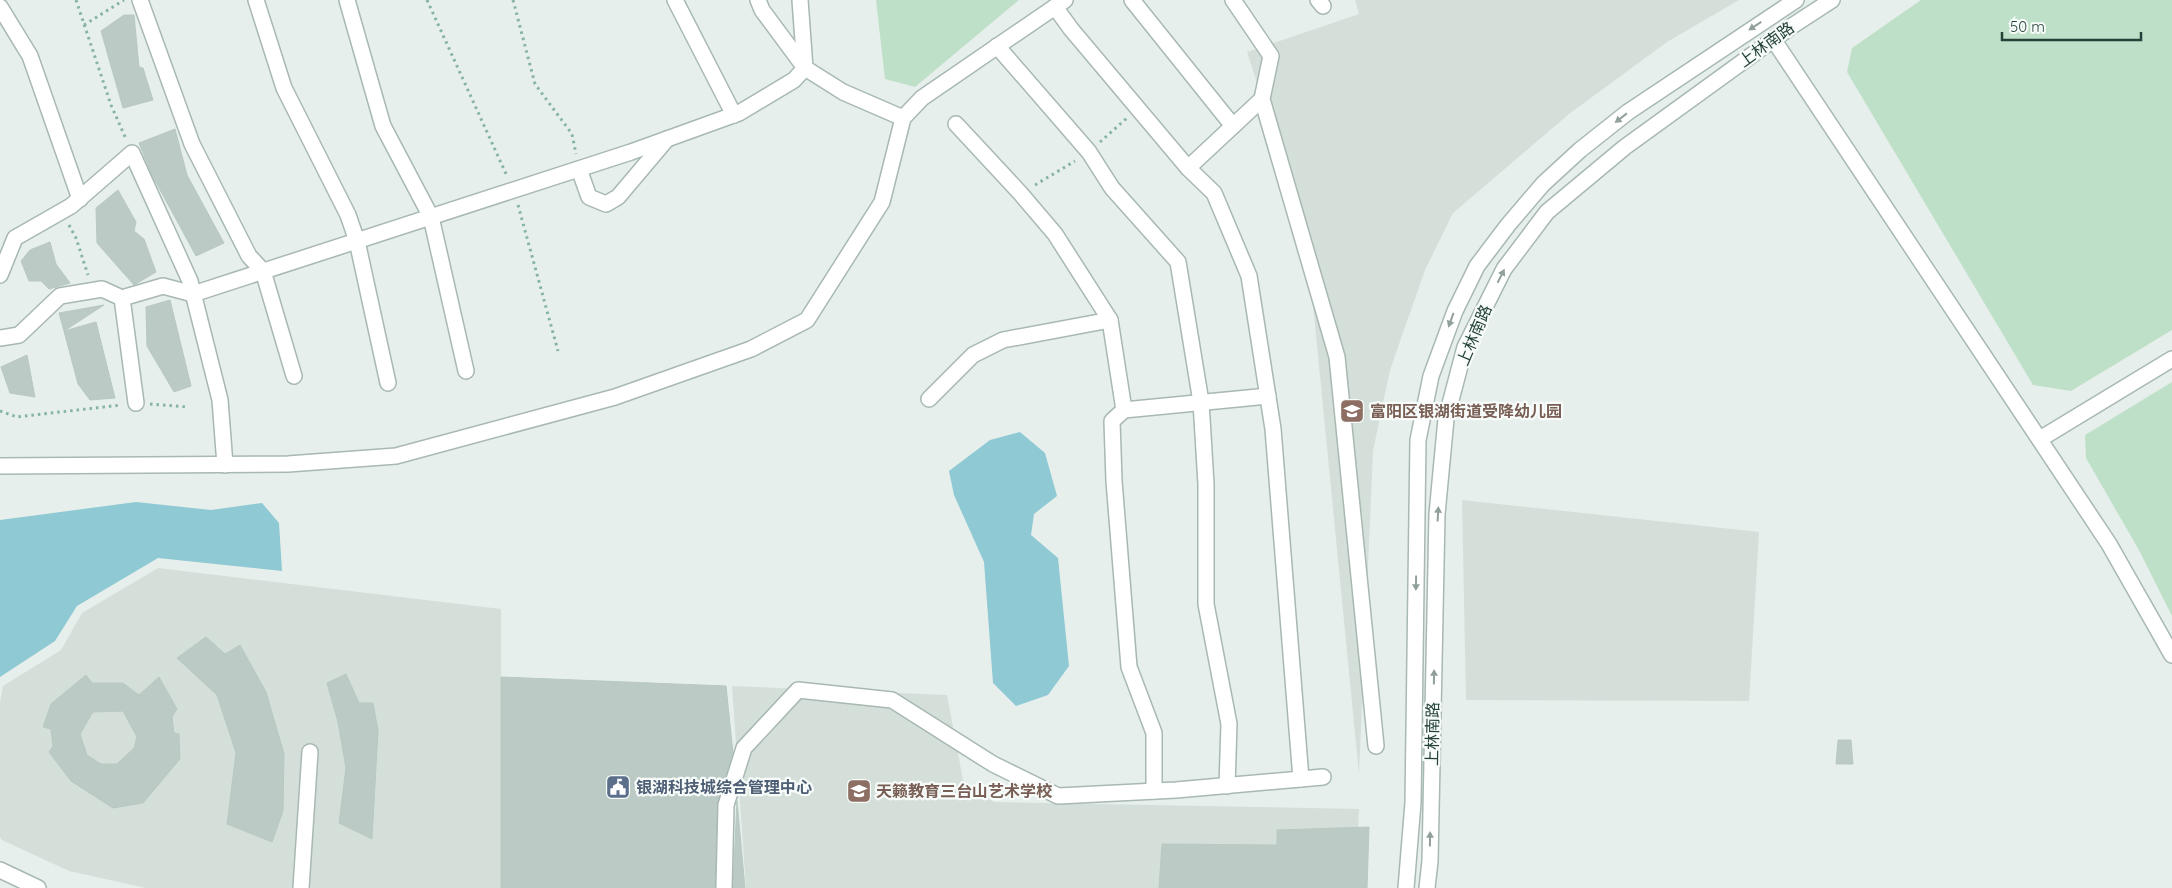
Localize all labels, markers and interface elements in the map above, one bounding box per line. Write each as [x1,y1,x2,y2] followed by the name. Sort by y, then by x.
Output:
[2002,10,2141,42] scale bar
[1734,17,1798,71] street label: 上林南路
[2010,17,2045,36] text: 50 m
[1748,22,1762,31] one-way arrow
[1614,113,1628,123] one-way arrow
[1497,269,1505,283] one-way arrow
[1452,302,1496,368] street label: 上林南路
[1447,313,1455,328] one-way arrow
[1339,398,1365,424] school or university icon: 富阳区银湖街道受降幼儿园
[1370,401,1562,421] place label: 富阳区银湖街道受降幼儿园
[1434,506,1442,522] one-way arrow
[1412,575,1420,591] one-way arrow
[1430,669,1438,685] one-way arrow
[1421,702,1443,766] street label: 上林南路
[605,774,631,800] public building icon: 银湖科技城综合管理中心
[636,777,812,797] place label: 银湖科技城综合管理中心
[846,778,872,804] school or university icon: 天籁教育三台山艺术学校
[876,781,1053,801] place label: 天籁教育三台山艺术学校
[1426,831,1434,847] one-way arrow

